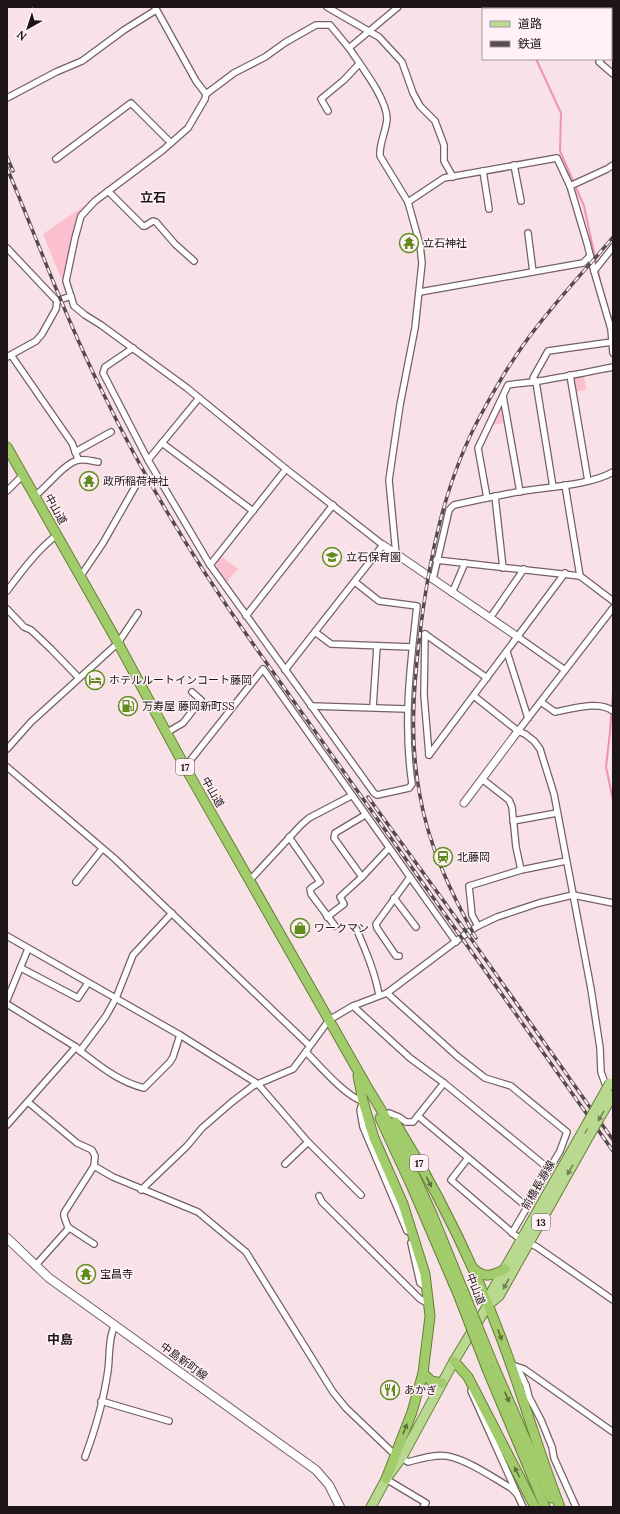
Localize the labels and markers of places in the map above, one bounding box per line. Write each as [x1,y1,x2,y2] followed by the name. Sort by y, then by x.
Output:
[398,232,420,254] temple icon: 立石神社
[423,236,467,250] place label: 立石神社
[78,470,100,492] temple icon: 政所稲荷神社
[103,474,169,488] place label: 政所稲荷神社
[321,546,343,568] school or university icon: 立石保育園
[346,550,401,564] place label: 立石保育園
[84,669,106,691] hotel icon: ホテルルートインコート藤岡
[109,673,252,687] place label: ホテルルートインコート藤岡
[117,695,139,717] fuel station icon: 万寿屋 藤岡新町SS
[142,699,234,713] place label: 万寿屋 藤岡新町SS
[432,846,454,868] station icon: 北藤岡
[457,850,490,864] place label: 北藤岡
[289,917,311,939] shop icon: ワークマン
[314,921,369,935] place label: ワークマン
[75,1263,97,1285] temple icon: 宝昌寺
[100,1267,133,1281] place label: 宝昌寺
[379,1379,401,1401] restaurant icon: あかぎ
[404,1383,437,1397] place label: あかぎ

